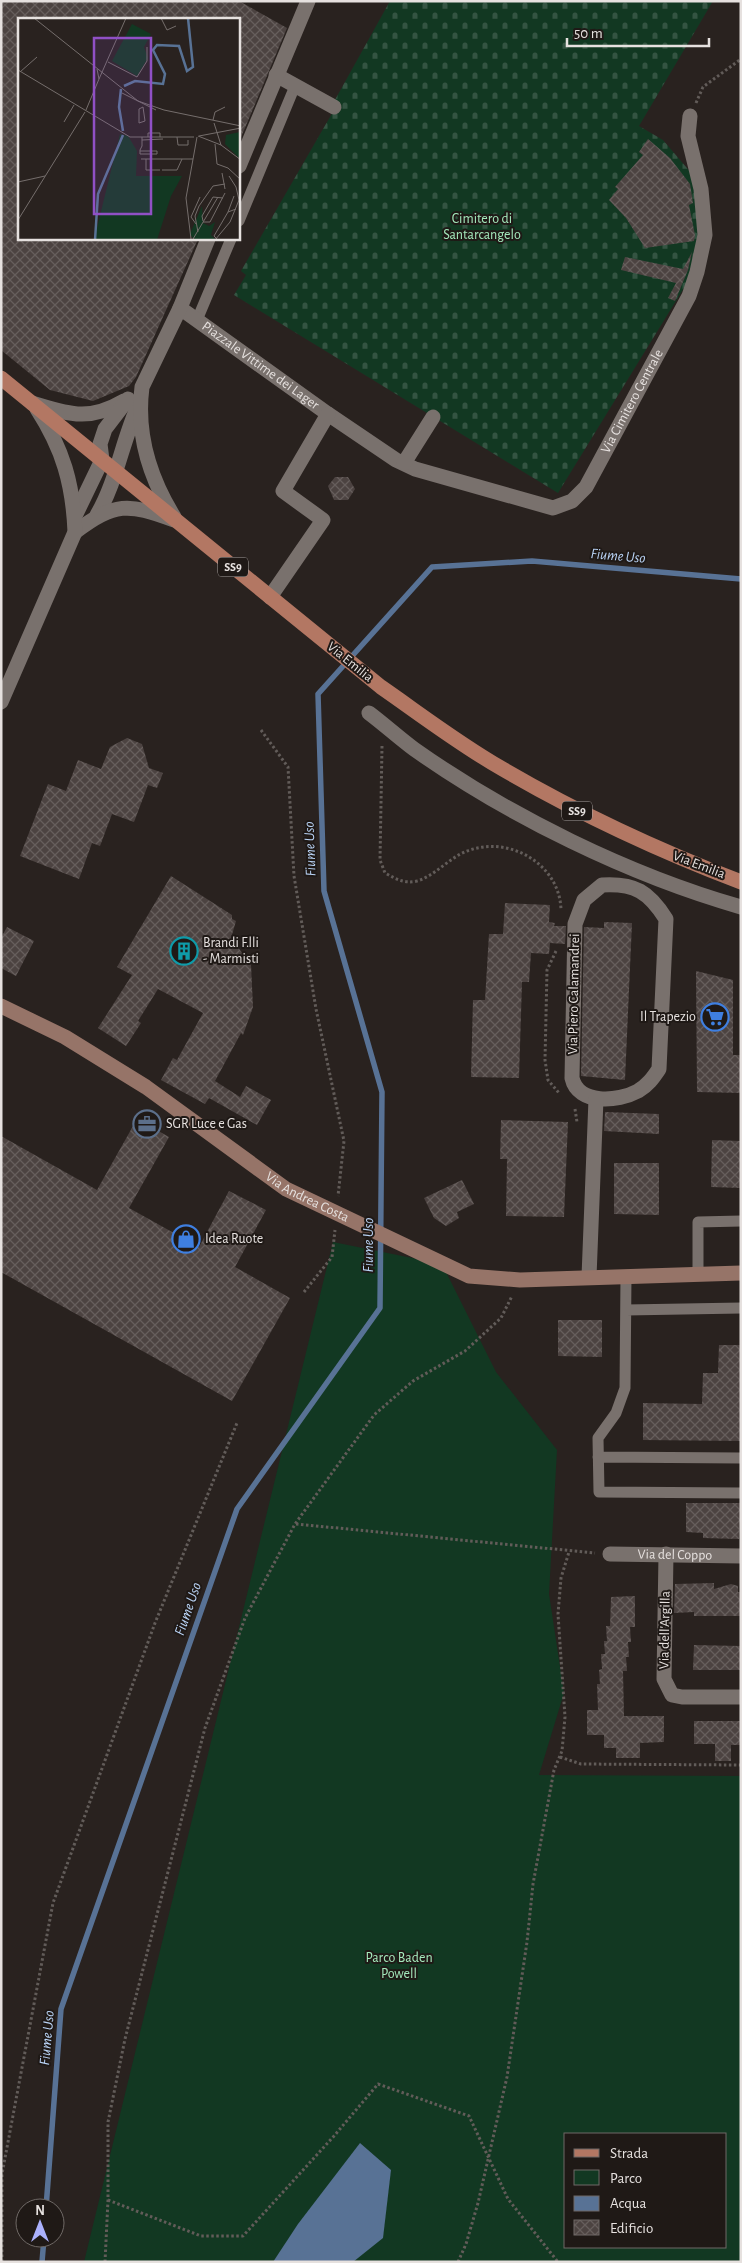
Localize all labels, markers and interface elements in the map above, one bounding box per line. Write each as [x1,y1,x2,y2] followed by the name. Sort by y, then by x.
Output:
[567,15,710,47] scale bar
[18,18,240,240] inset map
[574,26,603,41] text: 50 m
[443,212,521,242] park label: Cimitero di Santarcangelo
[199,319,322,413] street label: Piazzale Vittime dei Lager
[599,347,666,456] street label: Via Cimitero Centrale
[590,546,646,566] water label: Fiume Uso
[218,558,248,576] road number: SS9
[324,639,376,685] street label: Via Emilia
[562,801,592,820] road number: SS9
[302,821,318,877] water label: Fiume Uso
[671,849,727,882] street label: Via Emilia
[566,934,582,1054] street label: Via Piero Calamandrei
[169,936,199,966] building icon: Brandi F.lli - Marmisti
[203,936,259,966] place label: Brandi F.lli - Marmisti
[700,1002,730,1032] supermarket icon: Il Trapezio
[640,1010,696,1024] place label: Il Trapezio
[132,1109,162,1139] office icon: SGR Luce e Gas
[166,1117,247,1131] place label: SGR Luce e Gas
[263,1169,351,1225] street label: Via Andrea Costa
[361,1217,376,1273] water label: Fiume Uso
[171,1224,201,1254] shop icon: Idea Ruote
[205,1232,263,1246] place label: Idea Ruote
[638,1547,713,1563] street label: Via del Coppo
[172,1581,204,1637] water label: Fiume Uso
[657,1590,673,1669] street label: Via dell'Argilla
[365,1951,433,1981] park label: Parco Baden Powell
[37,2010,57,2066] water label: Fiume Uso
[564,2133,727,2248] legend
[610,2146,648,2161] text: Strada
[610,2171,642,2186] text: Parco
[610,2196,646,2211] text: Acqua
[15,2198,65,2248] north arrow
[35,2204,45,2218] text: N
[610,2221,653,2236] text: Edificio

